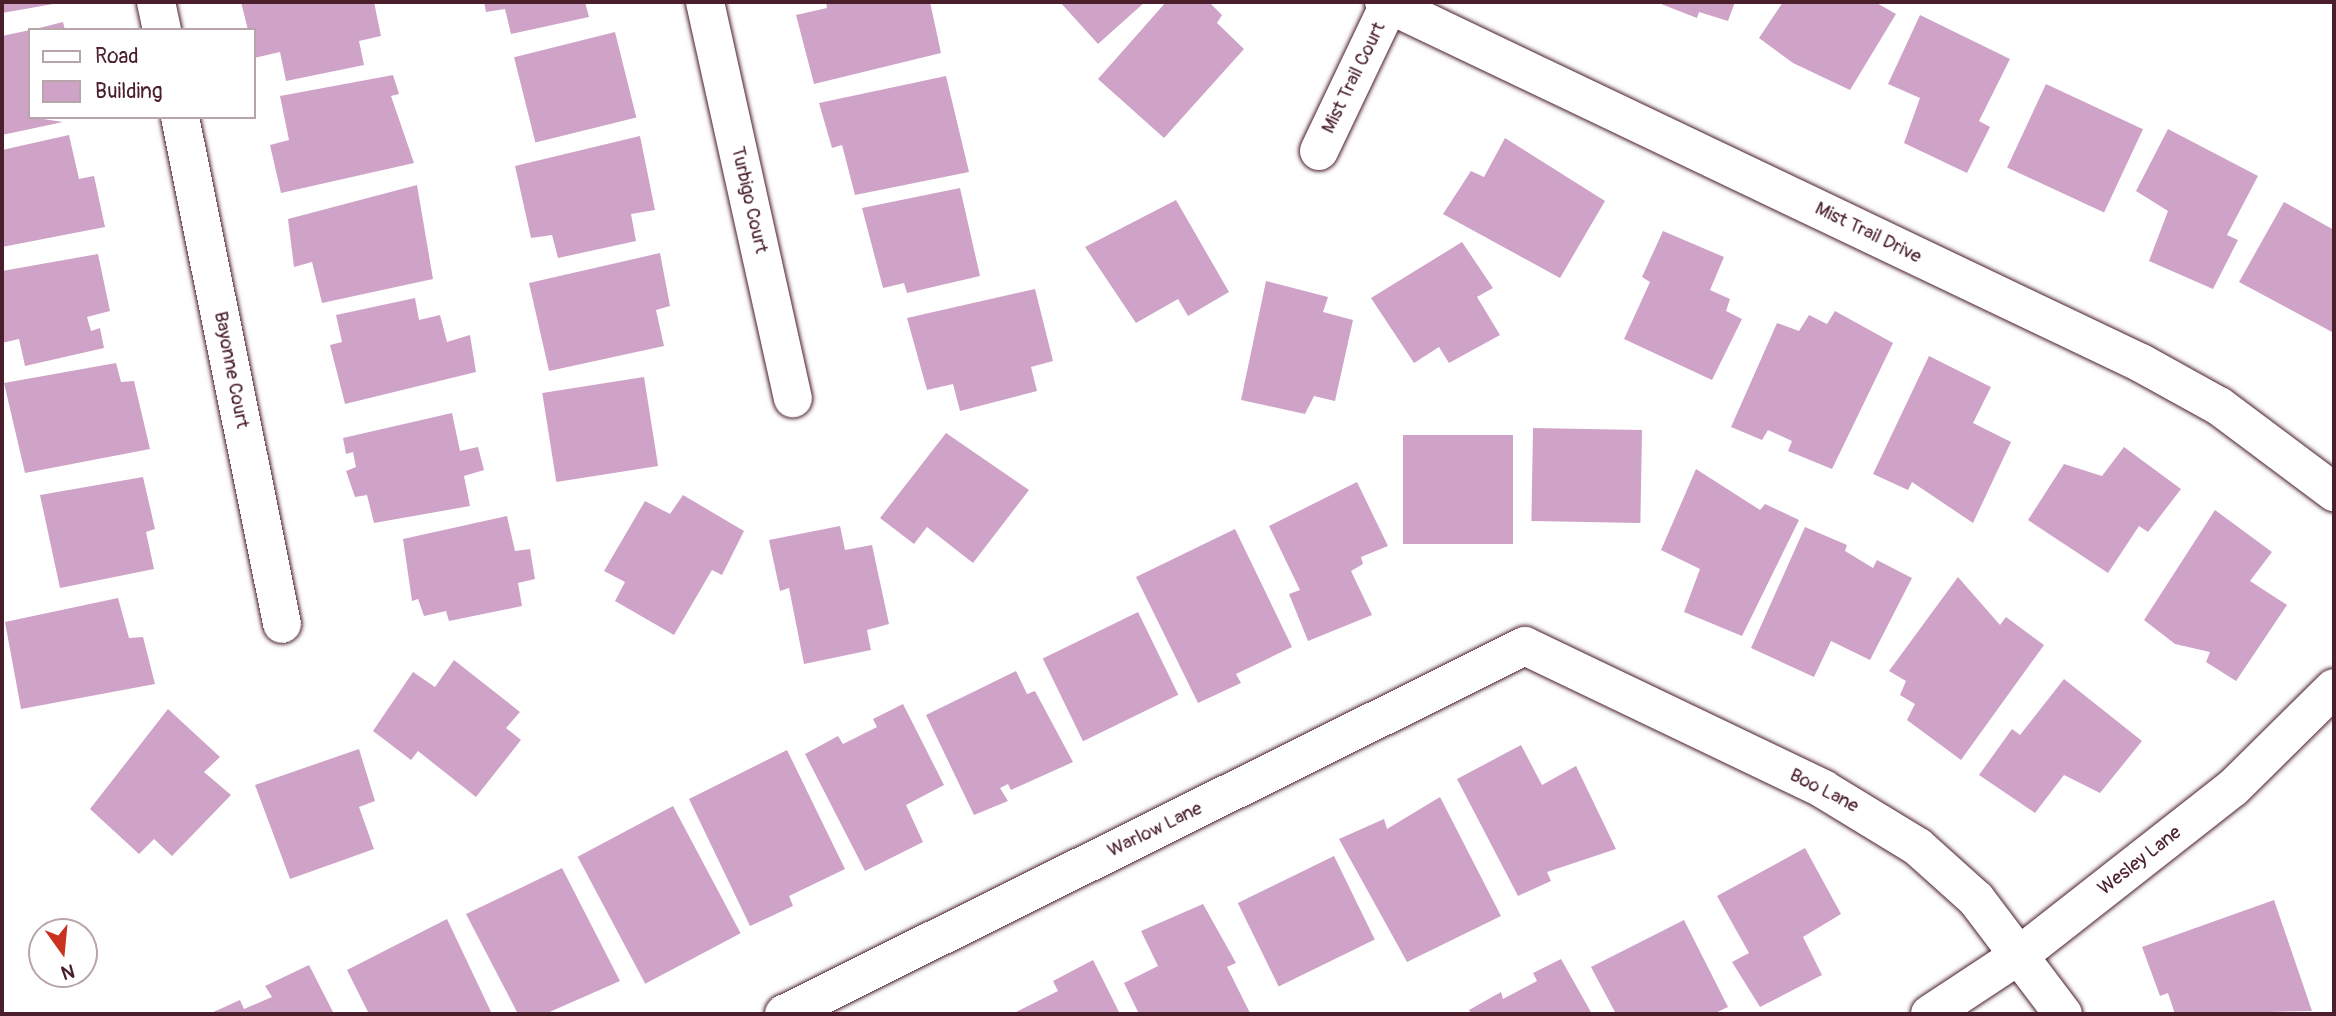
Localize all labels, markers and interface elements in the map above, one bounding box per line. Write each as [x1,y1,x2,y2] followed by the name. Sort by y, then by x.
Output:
[1317,19,1391,137] street label: Mist Trail Court
[28,28,256,119] legend
[95,43,139,70] text: Road
[95,78,162,105] text: Building
[726,144,772,256] street label: Turbigo Court
[1811,197,1925,269] street label: Mist Trail Drive
[208,310,254,430] street label: Bayonne Court
[1786,764,1862,818] street label: Boo Lane
[1104,797,1206,863] street label: Warlow Lane
[2094,821,2186,901] street label: Wesley Lane
[28,918,98,988] north arrow
[59,958,77,985] text: N

